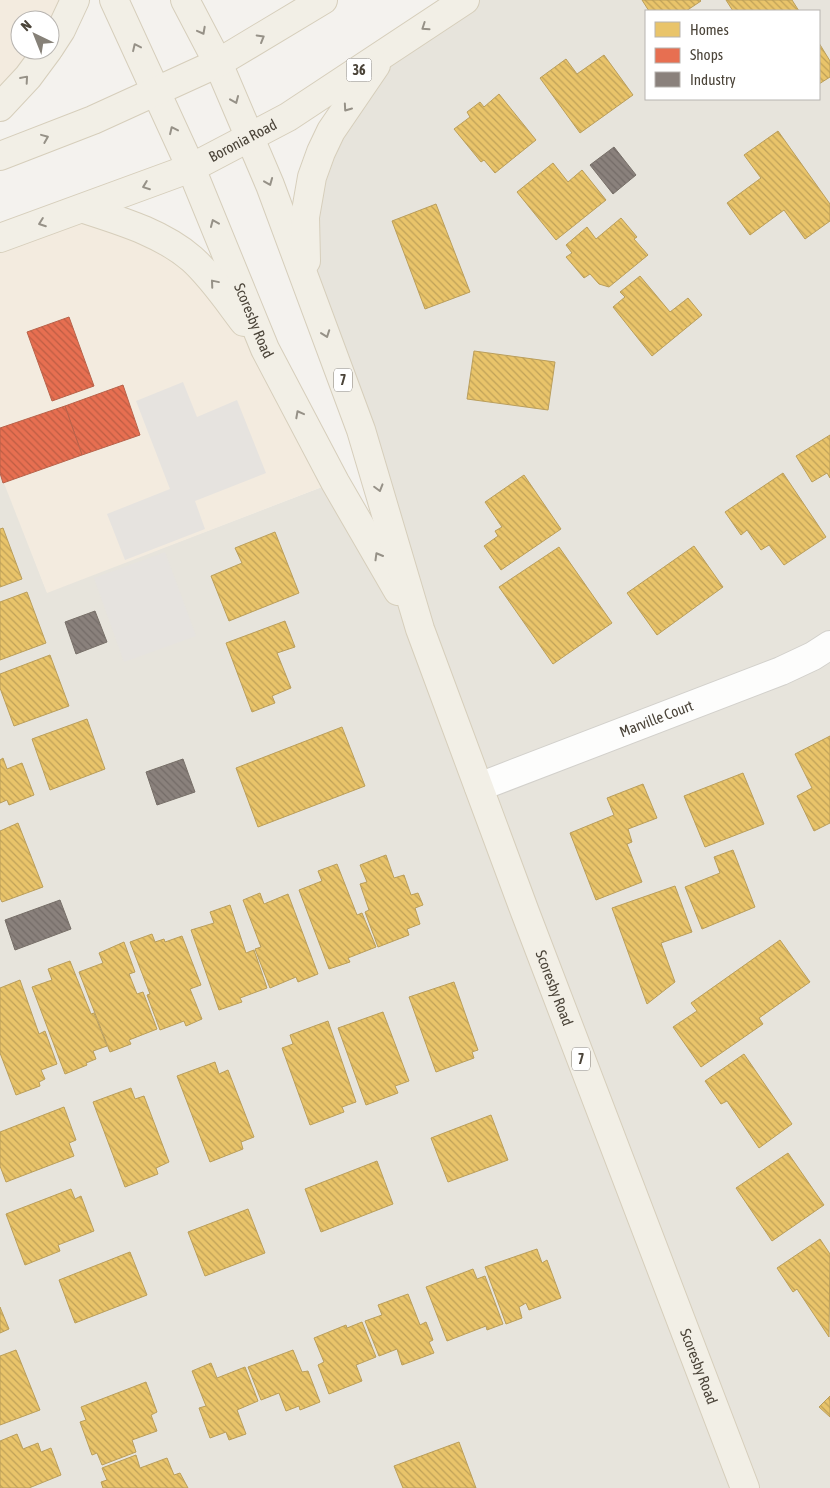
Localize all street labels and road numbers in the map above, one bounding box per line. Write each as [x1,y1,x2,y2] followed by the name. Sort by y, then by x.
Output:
[346,58,372,82] road number: 36
[206,116,279,165] street label: Boronia Road
[231,281,277,361] street label: Scoresby Road
[334,368,352,392] road number: 7
[617,697,695,740] street label: Marville Court
[532,948,577,1028] street label: Scoresby Road
[572,1048,590,1070] road number: 7
[677,1326,721,1406] street label: Scoresby Road

